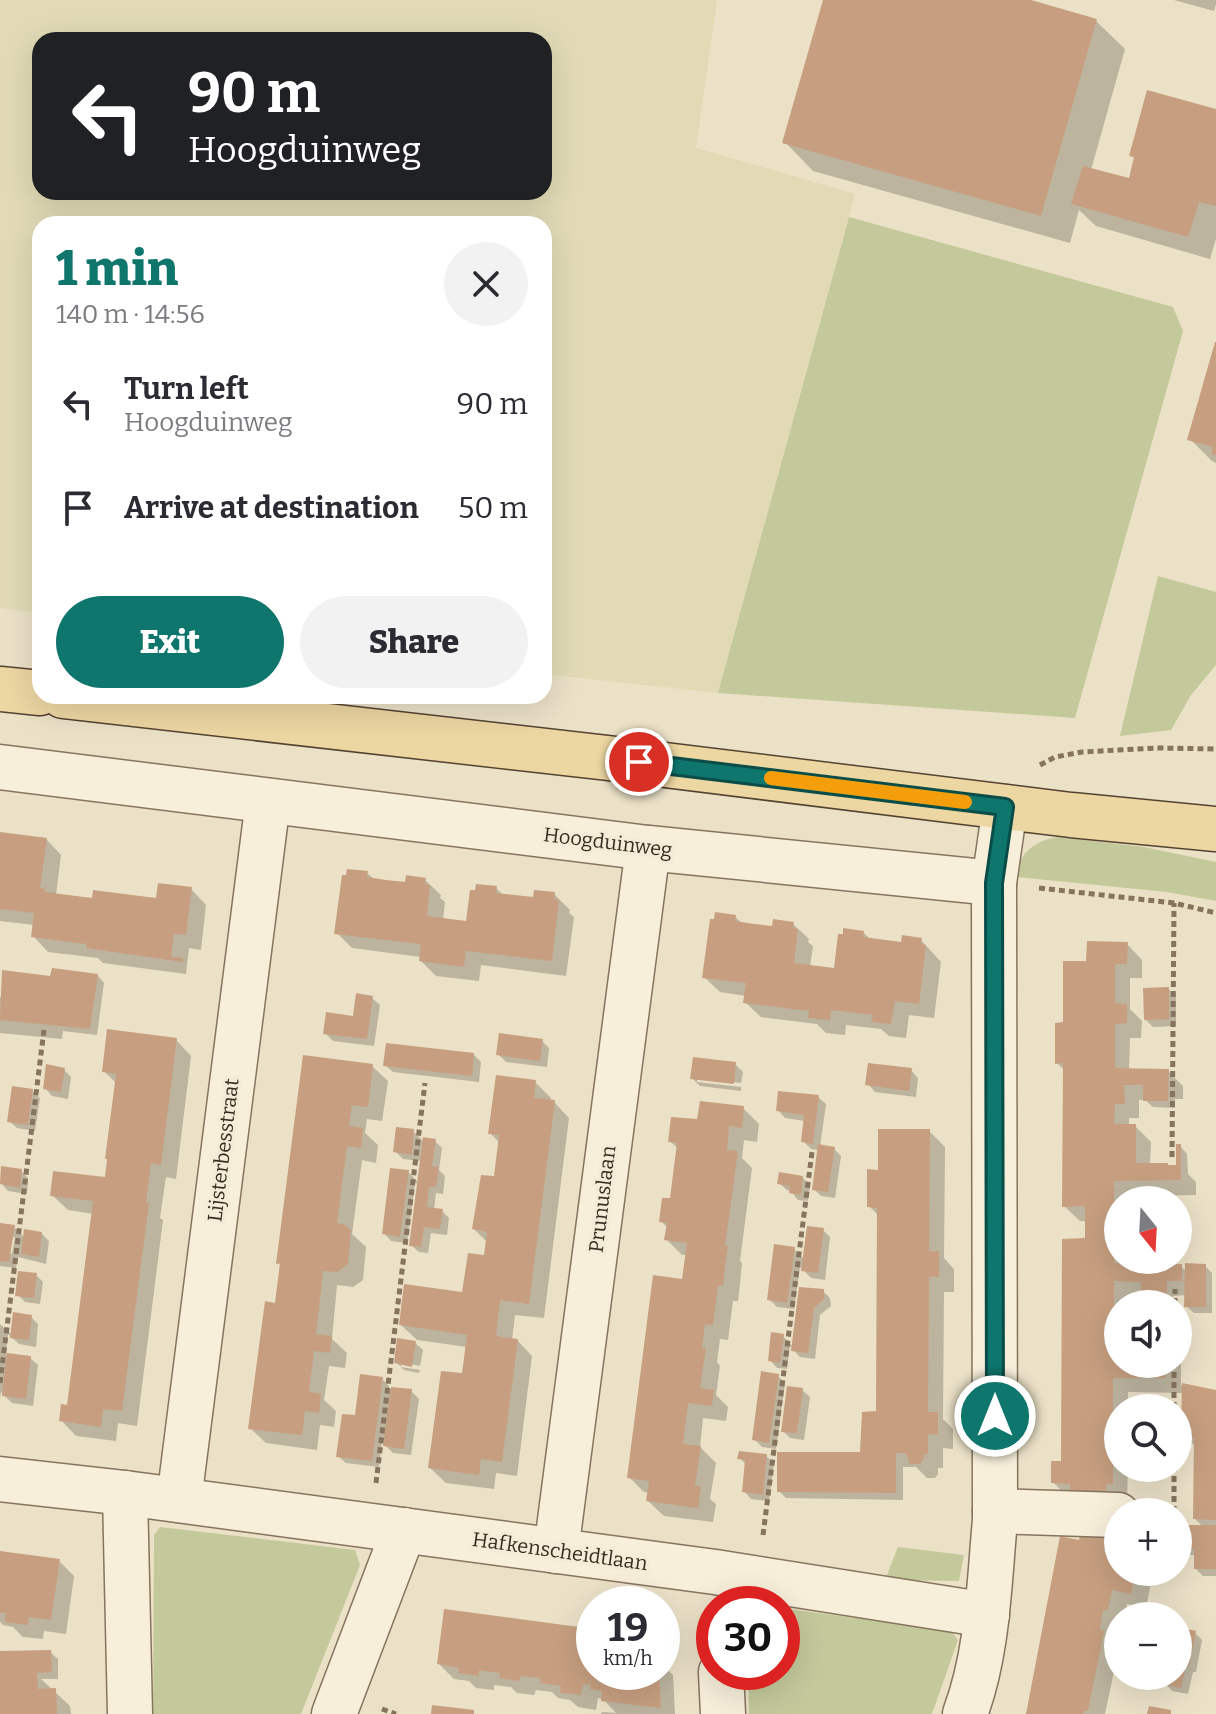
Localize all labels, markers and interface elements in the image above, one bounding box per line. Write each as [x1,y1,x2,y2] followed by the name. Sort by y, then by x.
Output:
[188,60,320,127] text: 90 m
[56,64,160,168] icon: left
[188,128,421,172] text: Hoogduinweg
[56,240,178,298] text: 1 min
[444,242,528,326] button: close
[56,299,205,330] text: 140 m · 14:56
[124,371,249,407] text: Turn left
[56,382,100,426] icon: left
[457,386,528,422] text: 90 m
[124,407,293,438] text: Hoogduinweg
[56,486,100,530] icon: arrive
[124,490,419,526] text: Arrive at destination
[458,490,528,526] text: 50 m
[56,596,284,688] button: Exit
[300,596,528,688] button: Share
[605,728,673,796] pin
[617,740,661,784] icon: arrive
[542,822,674,862] street label: Hoogduinweg
[202,1077,245,1223] street label: Lijsterbesstraat
[584,1144,621,1254] street label: Prunuslaan
[1104,1186,1192,1274] north arrow
[1104,1186,1192,1690] map controls
[1104,1290,1192,1378] button: sound
[953,1374,1037,1458] position arrow
[1104,1394,1192,1482] button: search
[1104,1498,1192,1586] button: +
[471,1527,649,1575] street label: Hafkenscheidtlaan
[696,1586,800,1690] speed limit sign: 30
[1104,1602,1192,1690] button: −
[608,1604,648,1652] text: 19
[603,1646,653,1670] text: km/h

